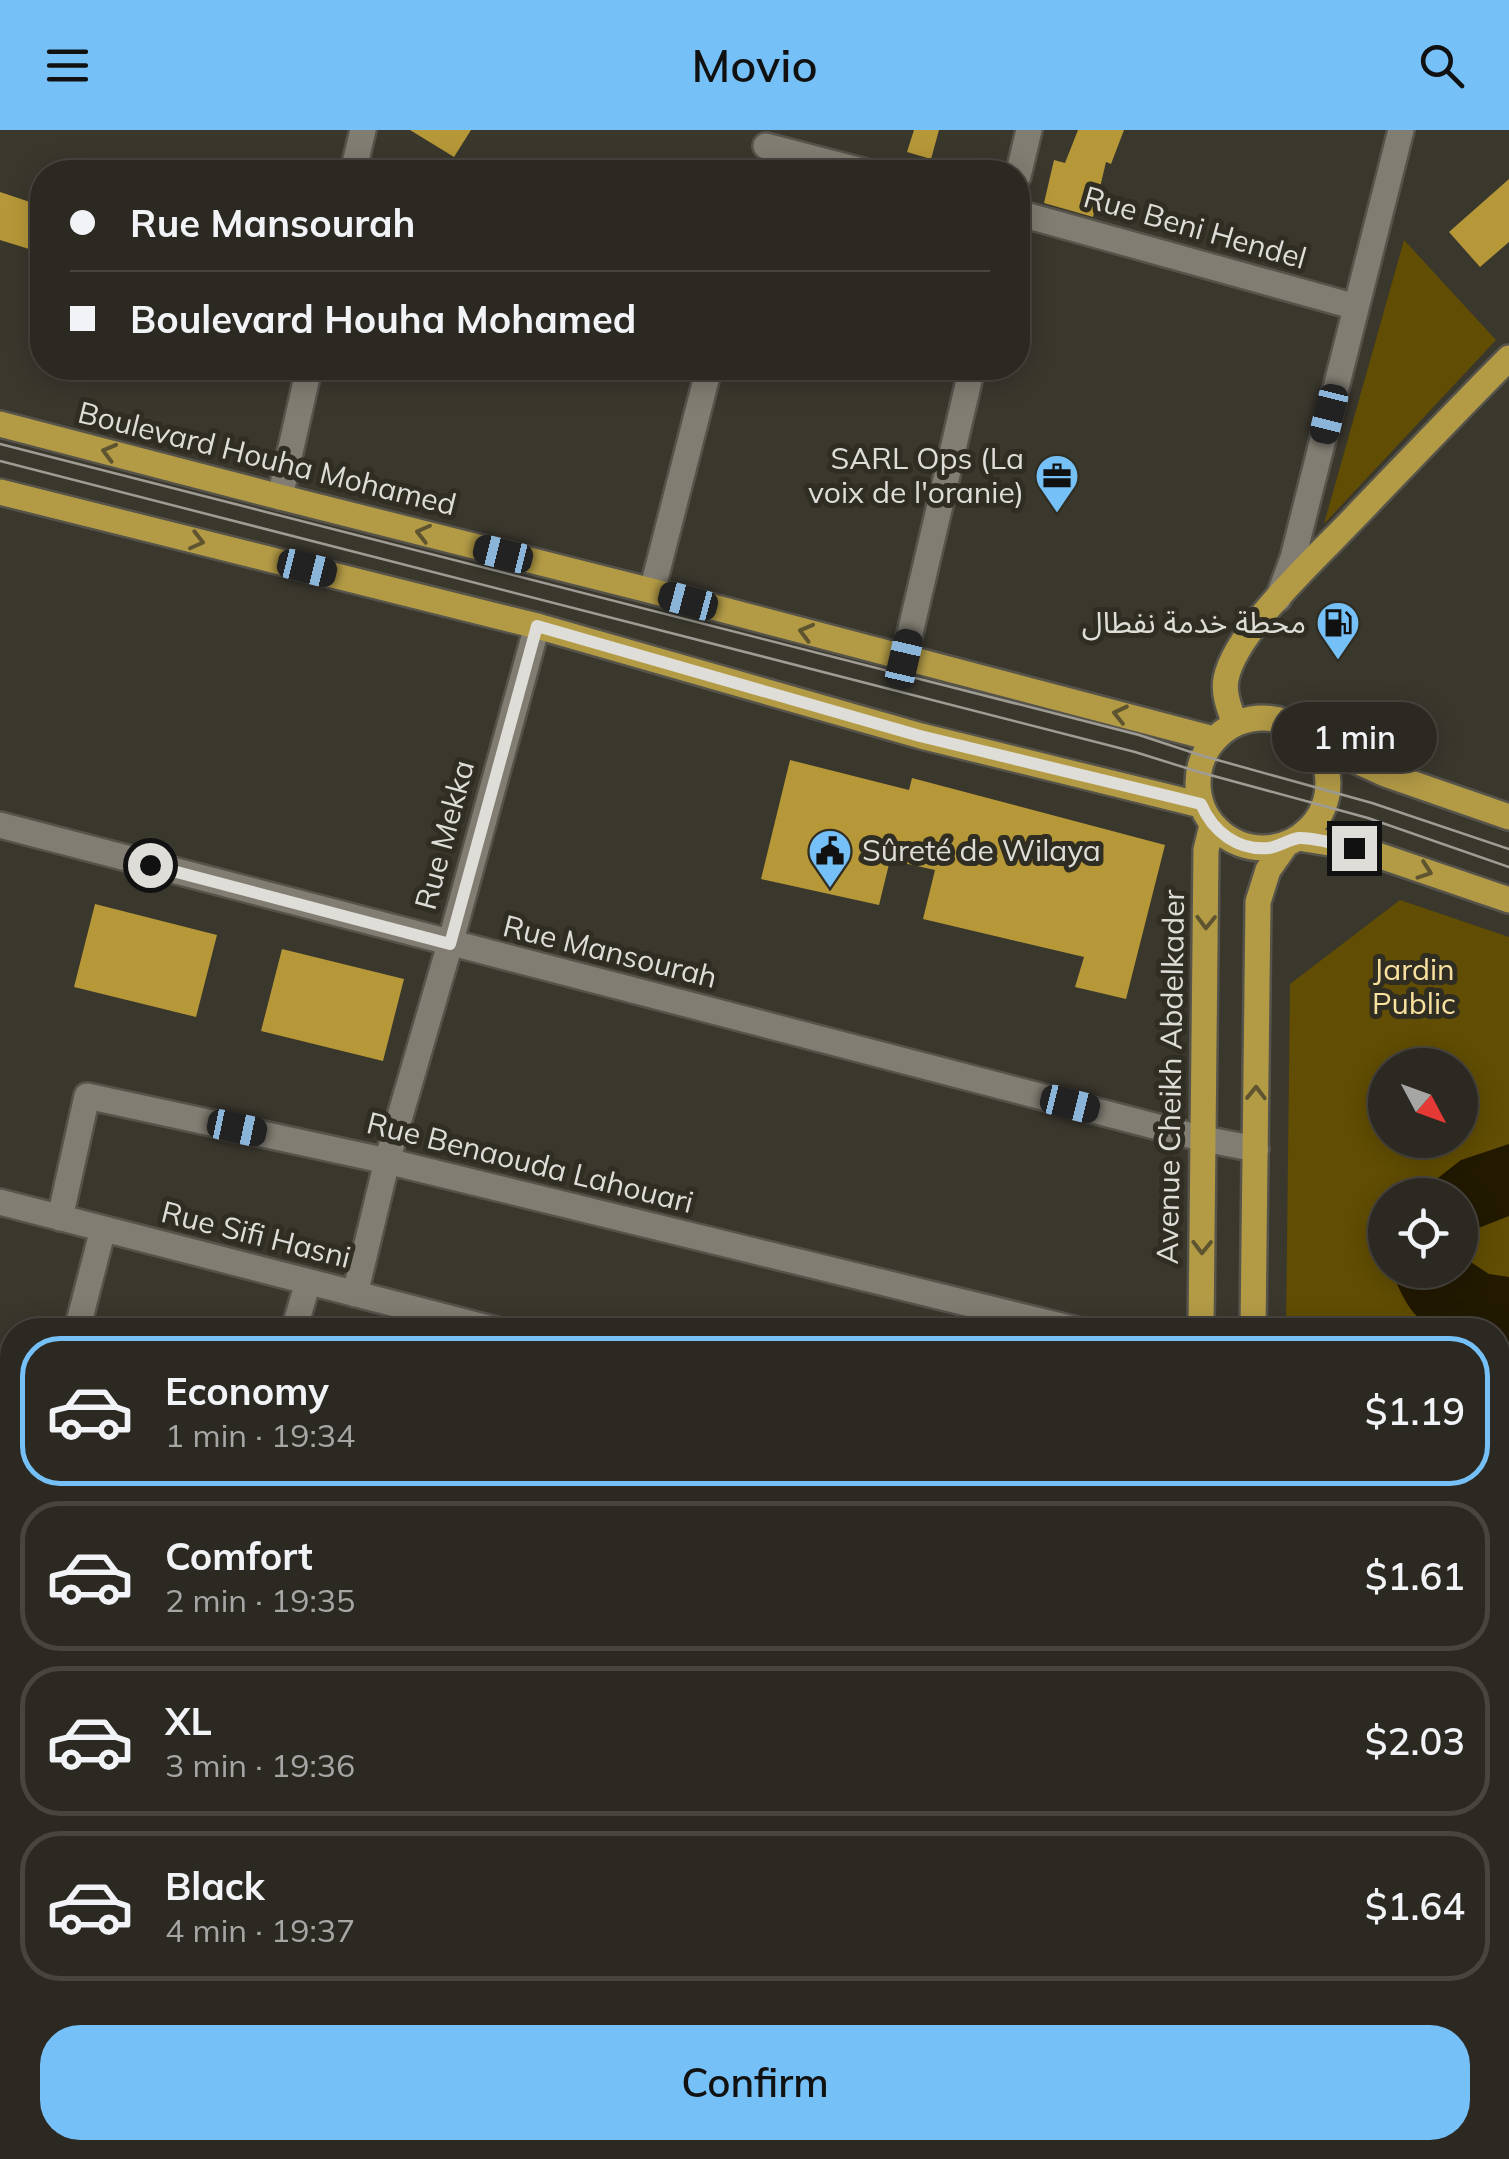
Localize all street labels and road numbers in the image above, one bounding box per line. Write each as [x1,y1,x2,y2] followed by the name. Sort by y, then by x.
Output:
[1080,177,1311,277] street label: Rue Beni Hendel
[74,393,460,523] street label: Boulevard Houha Mohamed
[406,756,482,914] street label: Rue Mekka
[1148,889,1192,1265] street label: Avenue Cheikh Abdelkader
[499,906,721,996] street label: Rue Mansourah
[363,1103,697,1221] street label: Rue Benaouda Lahouari
[158,1192,355,1276] street label: Rue Sifi Hasni

